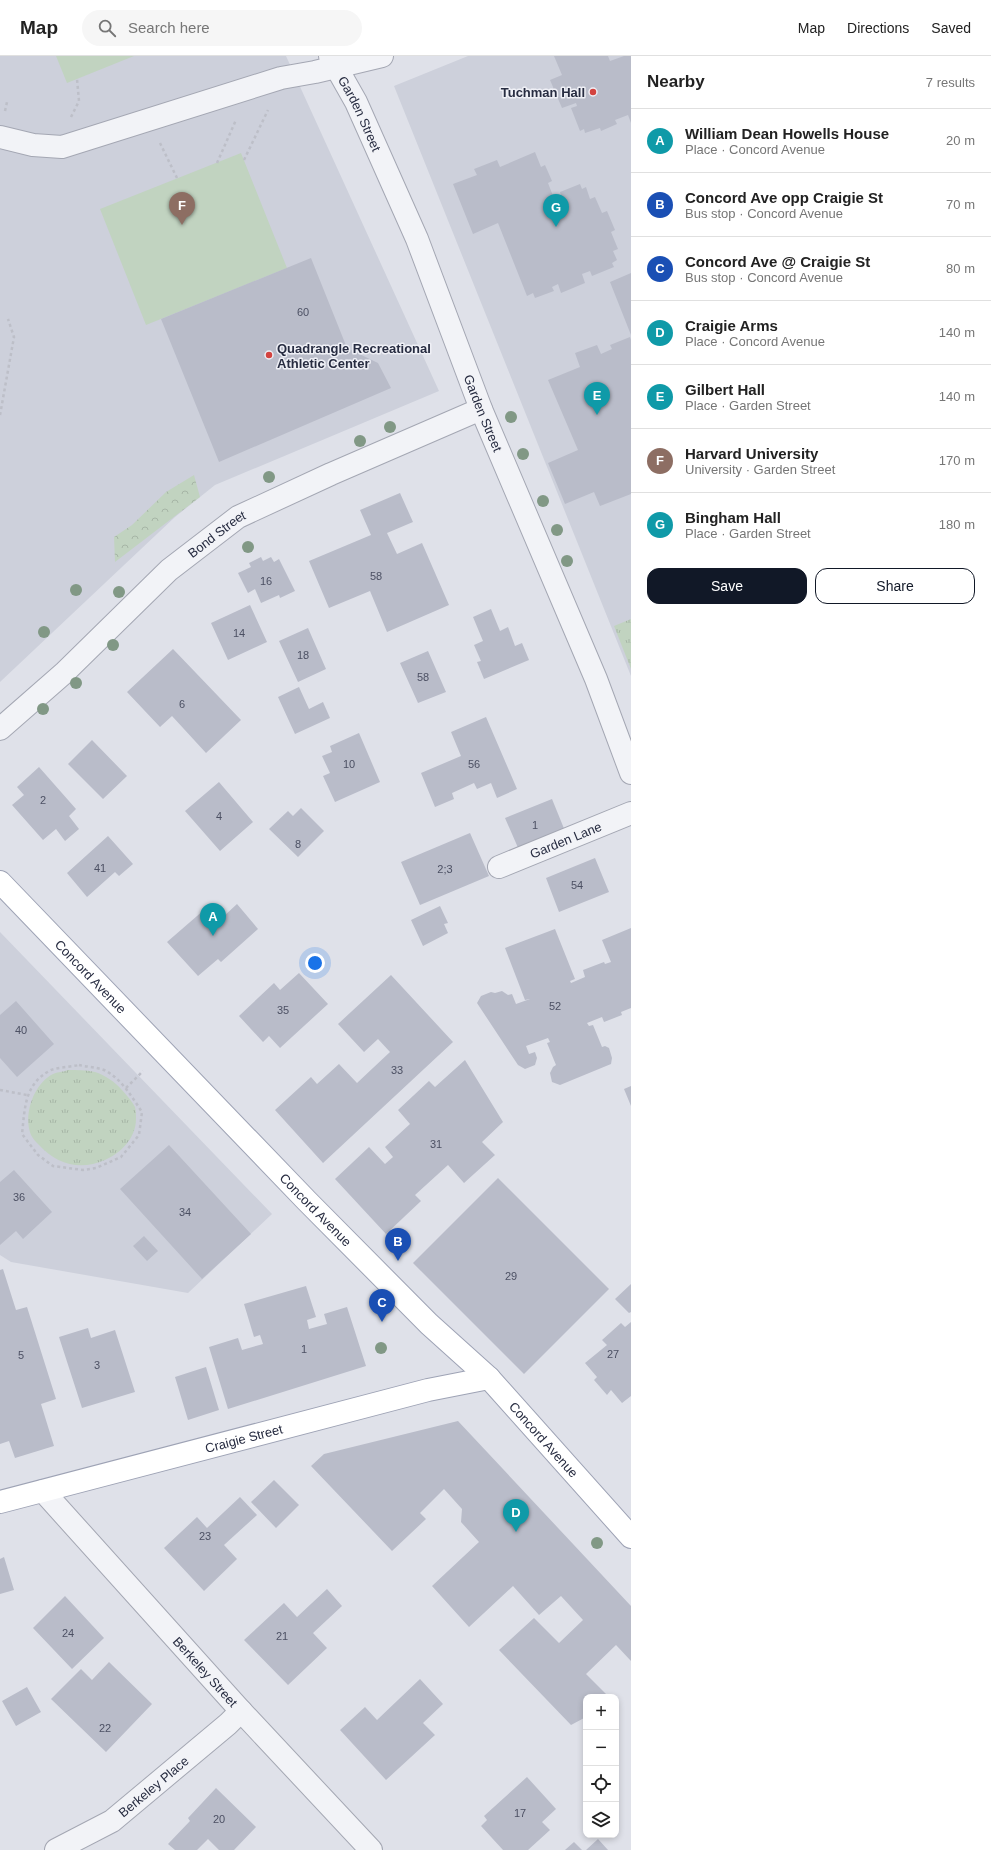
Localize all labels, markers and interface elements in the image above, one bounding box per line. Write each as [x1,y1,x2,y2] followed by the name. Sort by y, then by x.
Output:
[82,10,362,46] search box
[20,17,58,38] text: Map
[96,17,118,39] icon: search
[128,19,210,36] text: Search here
[798,20,825,36] text: Map
[847,20,909,36] text: Directions
[931,20,971,36] text: Saved
[647,72,705,91] text: Nearby
[335,73,385,154] street label: Garden Street
[926,75,975,90] text: 7 results
[501,85,585,100] place label: Tuchman Hall
[588,87,598,97] marker: Tuchman Hall
[685,125,889,142] text: William Dean Howells House
[655,133,665,148] text: A
[946,133,975,148] text: 20 m
[685,142,825,157] text: Place · Concord Avenue
[685,189,883,206] text: Concord Ave opp Craigie St
[169,192,195,225] pin: F
[543,194,569,227] pin: G
[655,197,665,212] text: B
[946,197,975,212] text: 70 m
[685,206,843,221] text: Bus stop · Concord Avenue
[685,253,870,270] text: Concord Ave @ Craigie St
[655,261,665,276] text: C
[946,261,975,276] text: 80 m
[685,270,843,285] text: Bus stop · Concord Avenue
[297,306,309,318] house number: 60
[685,317,778,334] text: Craigie Arms
[655,325,665,340] text: D
[939,325,975,340] text: 140 m
[685,334,825,349] text: Place · Concord Avenue
[277,341,431,371] place label: Quadrangle Recreational Athletic Center
[264,350,274,360] marker: Quadrangle Recreational Athletic Center
[461,372,506,454] street label: Garden Street
[685,381,765,398] text: Gilbert Hall
[584,382,610,415] pin: E
[656,389,664,404] text: E
[939,389,975,404] text: 140 m
[685,398,811,413] text: Place · Garden Street
[685,445,818,462] text: Harvard University
[656,453,664,468] text: F
[939,453,975,468] text: 170 m
[685,462,835,477] text: University · Garden Street
[185,507,248,560] street label: Bond Street
[685,509,781,526] text: Bingham Hall
[655,517,665,532] text: G
[939,517,975,532] text: 180 m
[685,526,811,541] text: Place · Garden Street
[647,568,807,604] button: Save
[815,568,975,604] button: Share
[370,570,382,582] house number: 58
[260,575,272,587] house number: 16
[233,627,245,639] house number: 14
[297,649,309,661] house number: 18
[417,671,429,683] house number: 58
[179,698,185,710] house number: 6
[343,758,355,770] house number: 10
[468,758,480,770] house number: 56
[40,794,46,806] house number: 2
[216,810,222,822] house number: 4
[528,818,604,861] street label: Garden Lane
[532,819,538,831] house number: 1
[295,838,301,850] house number: 8
[94,862,106,874] house number: 41
[437,863,453,875] house number: 2;3
[571,879,583,891] house number: 54
[200,903,226,936] pin: A
[52,937,130,1016] street label: Concord Avenue
[305,953,325,973] your location
[549,1000,561,1012] house number: 52
[277,1004,289,1016] house number: 35
[15,1024,27,1036] house number: 40
[391,1064,403,1076] house number: 33
[430,1138,442,1150] house number: 31
[277,1170,355,1249] street label: Concord Avenue
[13,1191,25,1203] house number: 36
[179,1206,191,1218] house number: 34
[385,1228,411,1261] pin: B
[505,1270,517,1282] house number: 29
[369,1289,395,1322] pin: C
[301,1343,307,1355] house number: 1
[607,1348,619,1360] house number: 27
[18,1349,24,1361] house number: 5
[94,1359,100,1371] house number: 3
[506,1399,581,1480] street label: Concord Avenue
[203,1421,285,1456] street label: Craigie Street
[503,1499,529,1532] pin: D
[199,1530,211,1542] house number: 23
[62,1627,74,1639] house number: 24
[276,1630,288,1642] house number: 21
[170,1634,241,1710] street label: Berkeley Street
[583,1694,619,1838] map controls
[583,1694,619,1730] button: +
[99,1722,111,1734] house number: 22
[583,1730,619,1766] button: −
[115,1753,191,1820] street label: Berkeley Place
[583,1766,619,1802] button: locate
[583,1802,619,1838] button: layers
[514,1807,526,1819] house number: 17
[213,1813,225,1825] house number: 20

